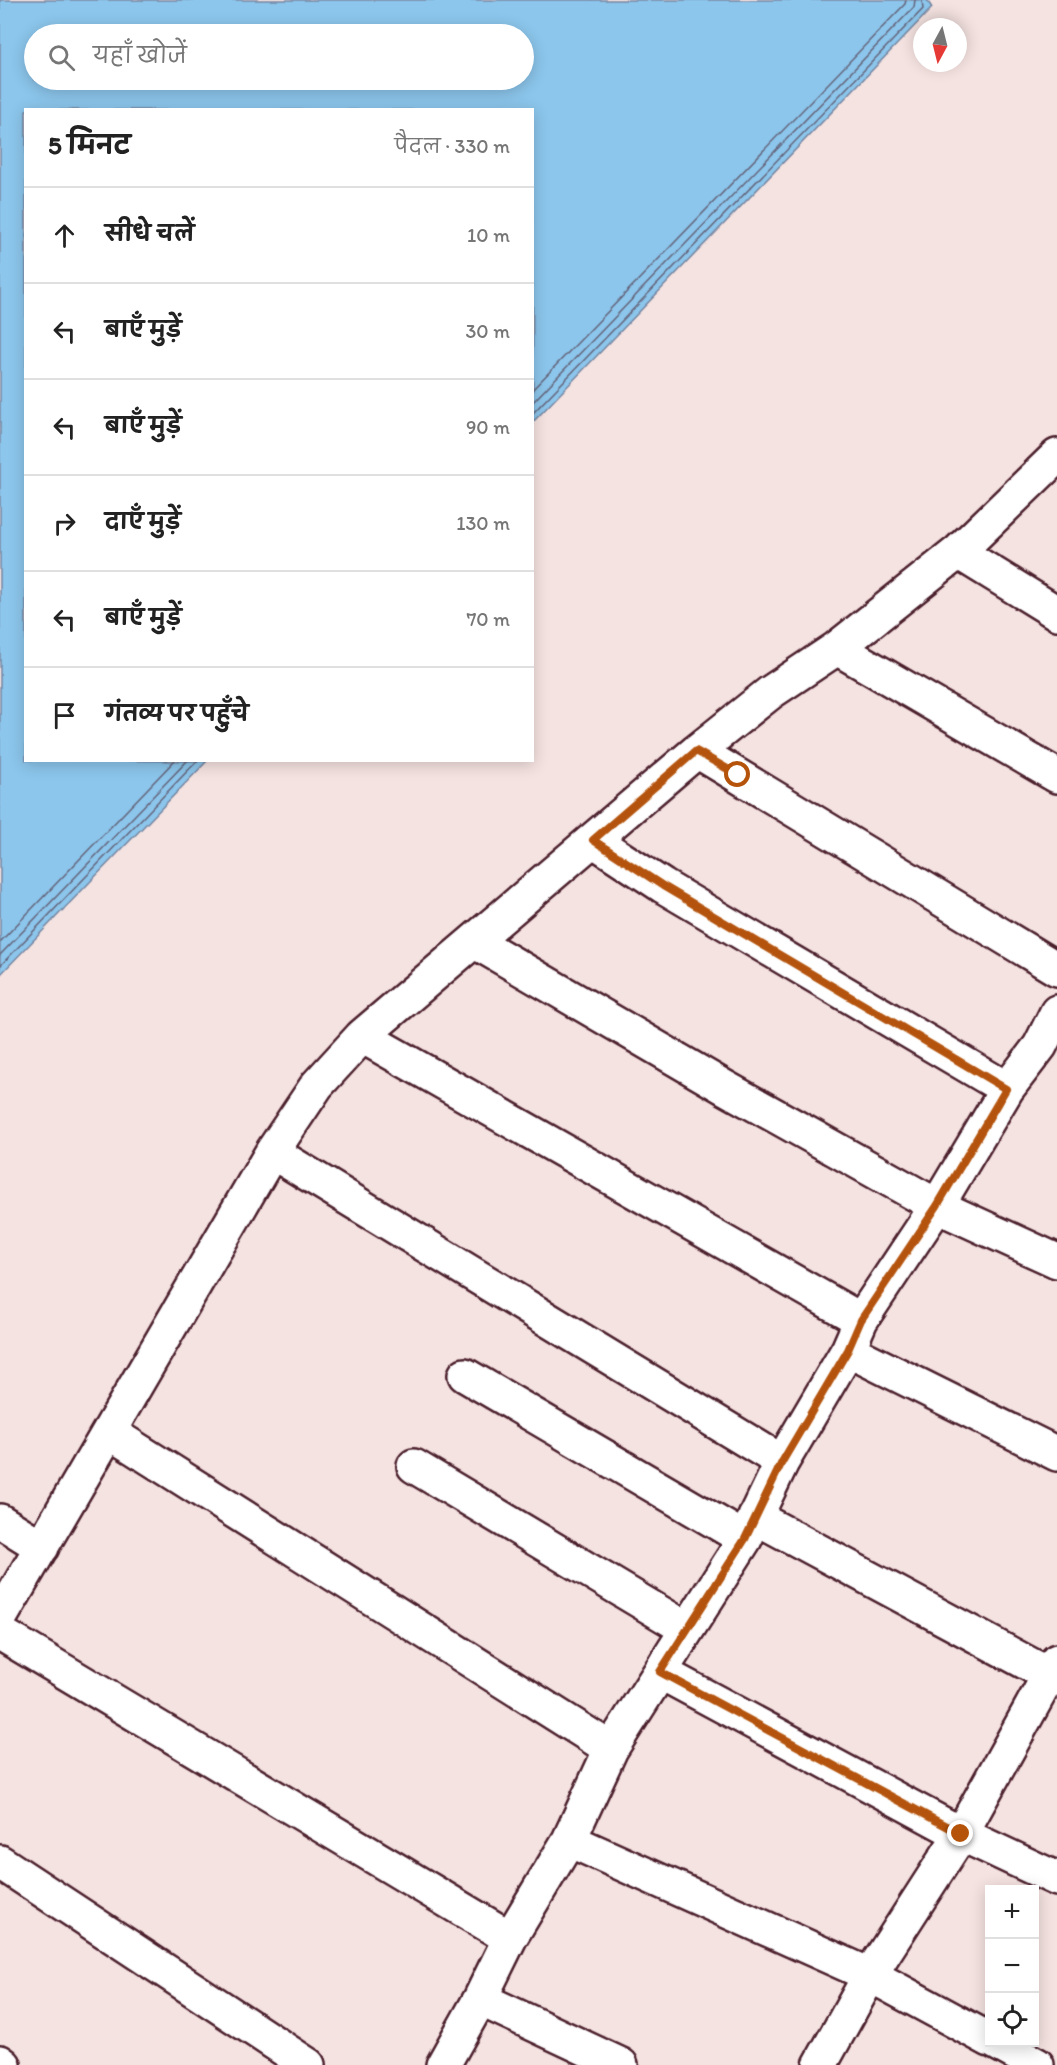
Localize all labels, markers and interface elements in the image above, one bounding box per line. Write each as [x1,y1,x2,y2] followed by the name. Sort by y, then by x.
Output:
[913,18,967,72] north arrow
[24,24,534,90] search box
[45,41,78,74] icon: search
[93,42,187,69] text: यहाँ खोजें
[48,129,131,161] text: 5 मिनट
[395,134,510,158] text: पैदल · 330 m
[48,219,81,252] icon: ahead
[105,220,194,247] text: सीधे चलें
[467,223,510,247] text: 10 m
[48,315,81,348] icon: left
[105,316,182,343] text: बाएँ मुड़ें
[465,319,510,343] text: 30 m
[48,411,81,444] icon: left
[105,412,182,439] text: बाएँ मुड़ें
[466,415,510,439] text: 90 m
[48,507,81,540] icon: right
[105,508,181,535] text: दाएँ मुड़ें
[456,511,510,535] text: 130 m
[48,603,81,636] icon: left
[105,604,182,631] text: बाएँ मुड़ें
[466,607,510,631] text: 70 m
[48,699,81,732] icon: arrive
[105,700,249,727] text: गंतव्य पर पहुँचे
[724,761,750,787] route start
[947,1820,973,1846] route end
[985,1885,1039,2047] map controls
[985,1885,1039,1939] button: +
[985,1939,1039,1993] button: −
[985,1993,1039,2047] button: locate

